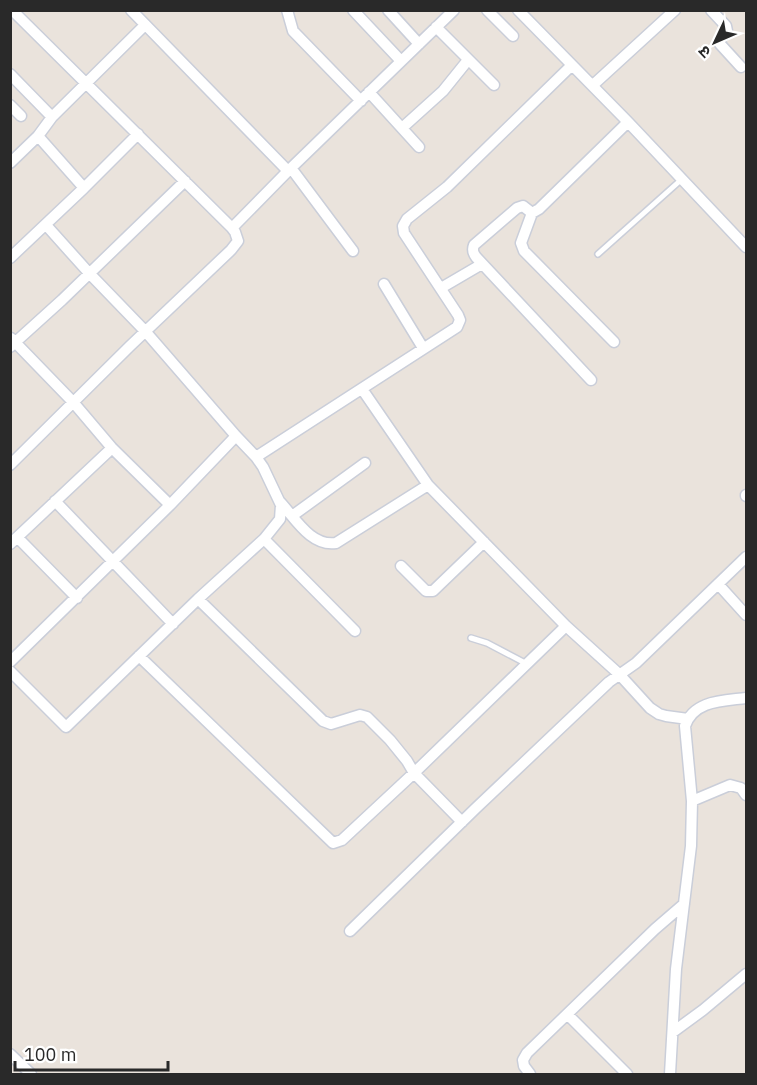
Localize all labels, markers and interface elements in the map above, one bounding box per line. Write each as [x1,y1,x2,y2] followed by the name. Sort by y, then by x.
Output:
[685,12,745,72] north arrow
[693,42,715,63] text: उ
[15,1034,168,1072] scale bar
[24,1043,76,1066] text: 100 m

